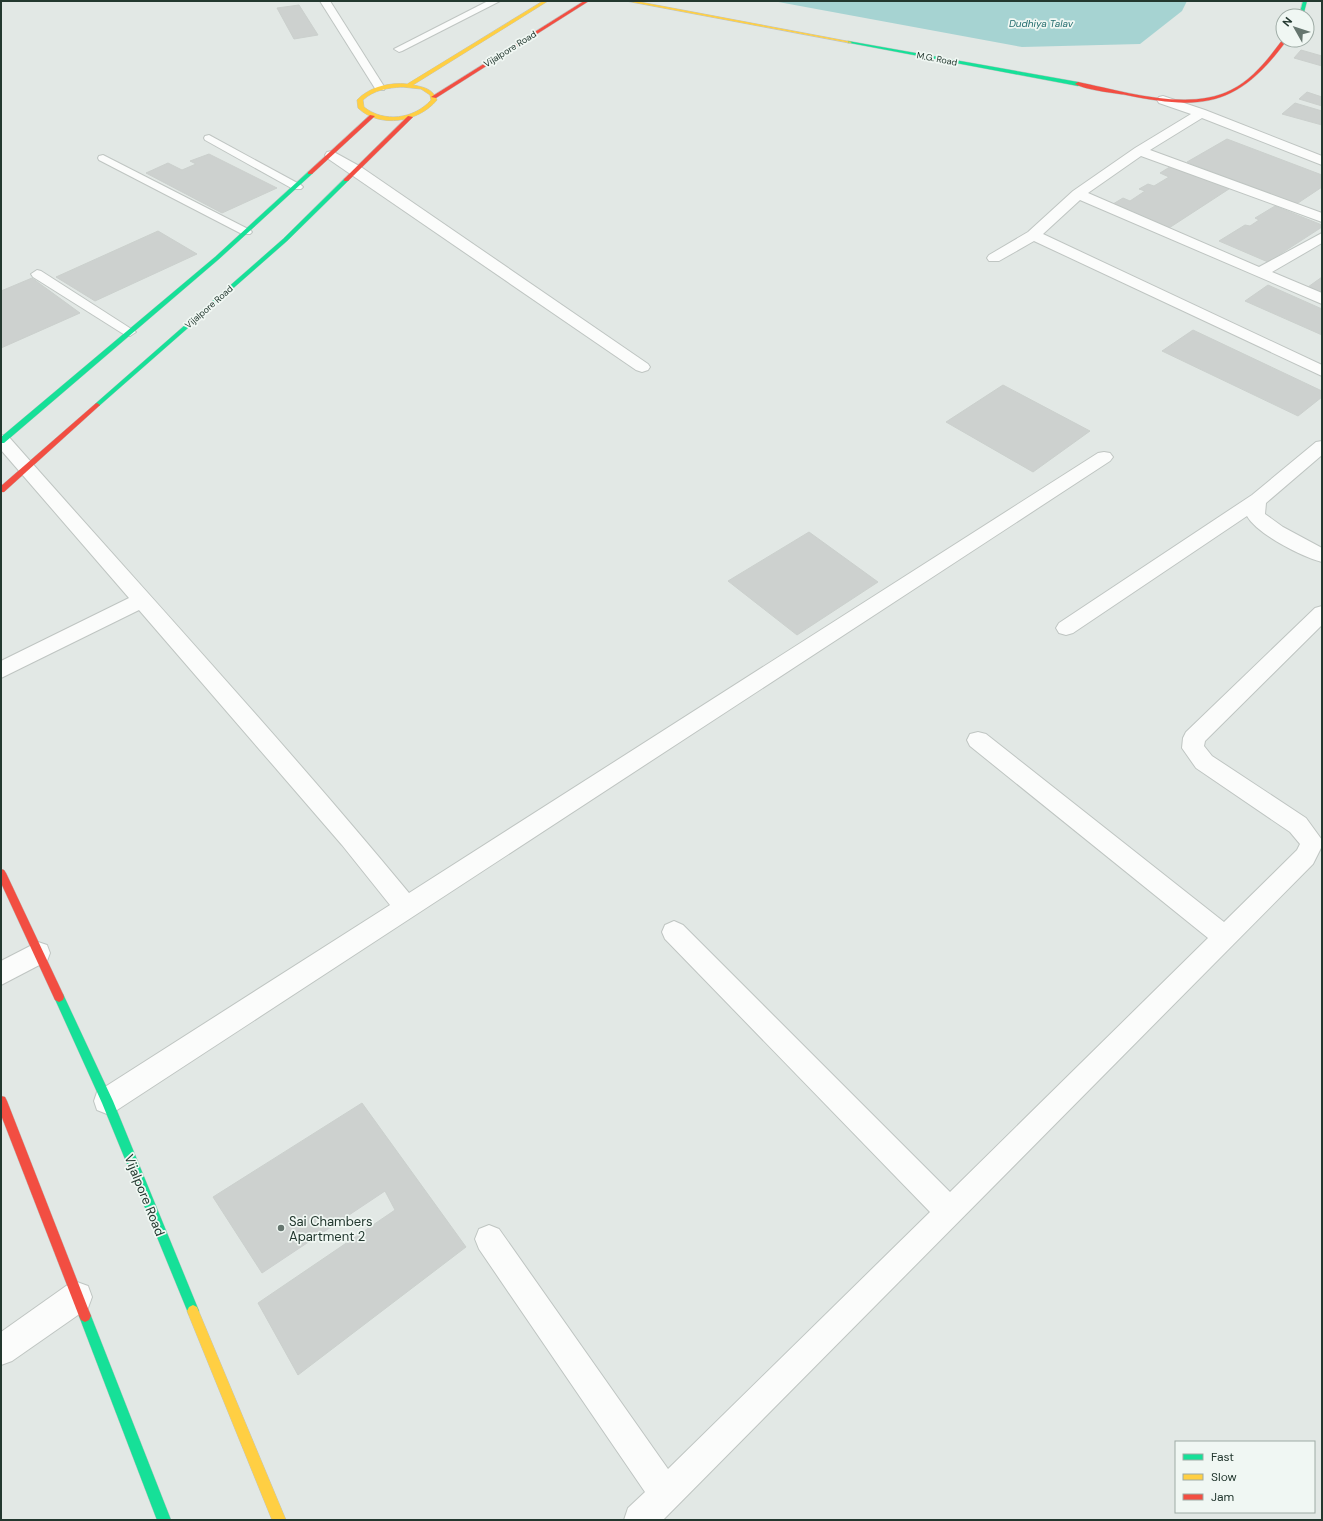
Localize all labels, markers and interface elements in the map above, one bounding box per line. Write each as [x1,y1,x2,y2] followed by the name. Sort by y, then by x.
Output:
[1275,8,1315,48] north arrow
[1279,14,1295,29] text: N
[1009,17,1074,30] water label: Dudhiya Talav
[481,28,539,70] street label: Vijalpore Road
[916,49,959,69] street label: M.G. Road
[182,283,236,331] street label: Vijalpore Road
[120,1152,169,1238] street label: Vijalpore Road
[289,1213,373,1245] place label: Sai Chambers Apartment 2
[276,1223,286,1233] marker: Sai Chambers Apartment 2
[1175,1441,1315,1513] legend
[1211,1449,1234,1465] text: Fast
[1211,1469,1237,1485] text: Slow
[1211,1489,1234,1505] text: Jam

